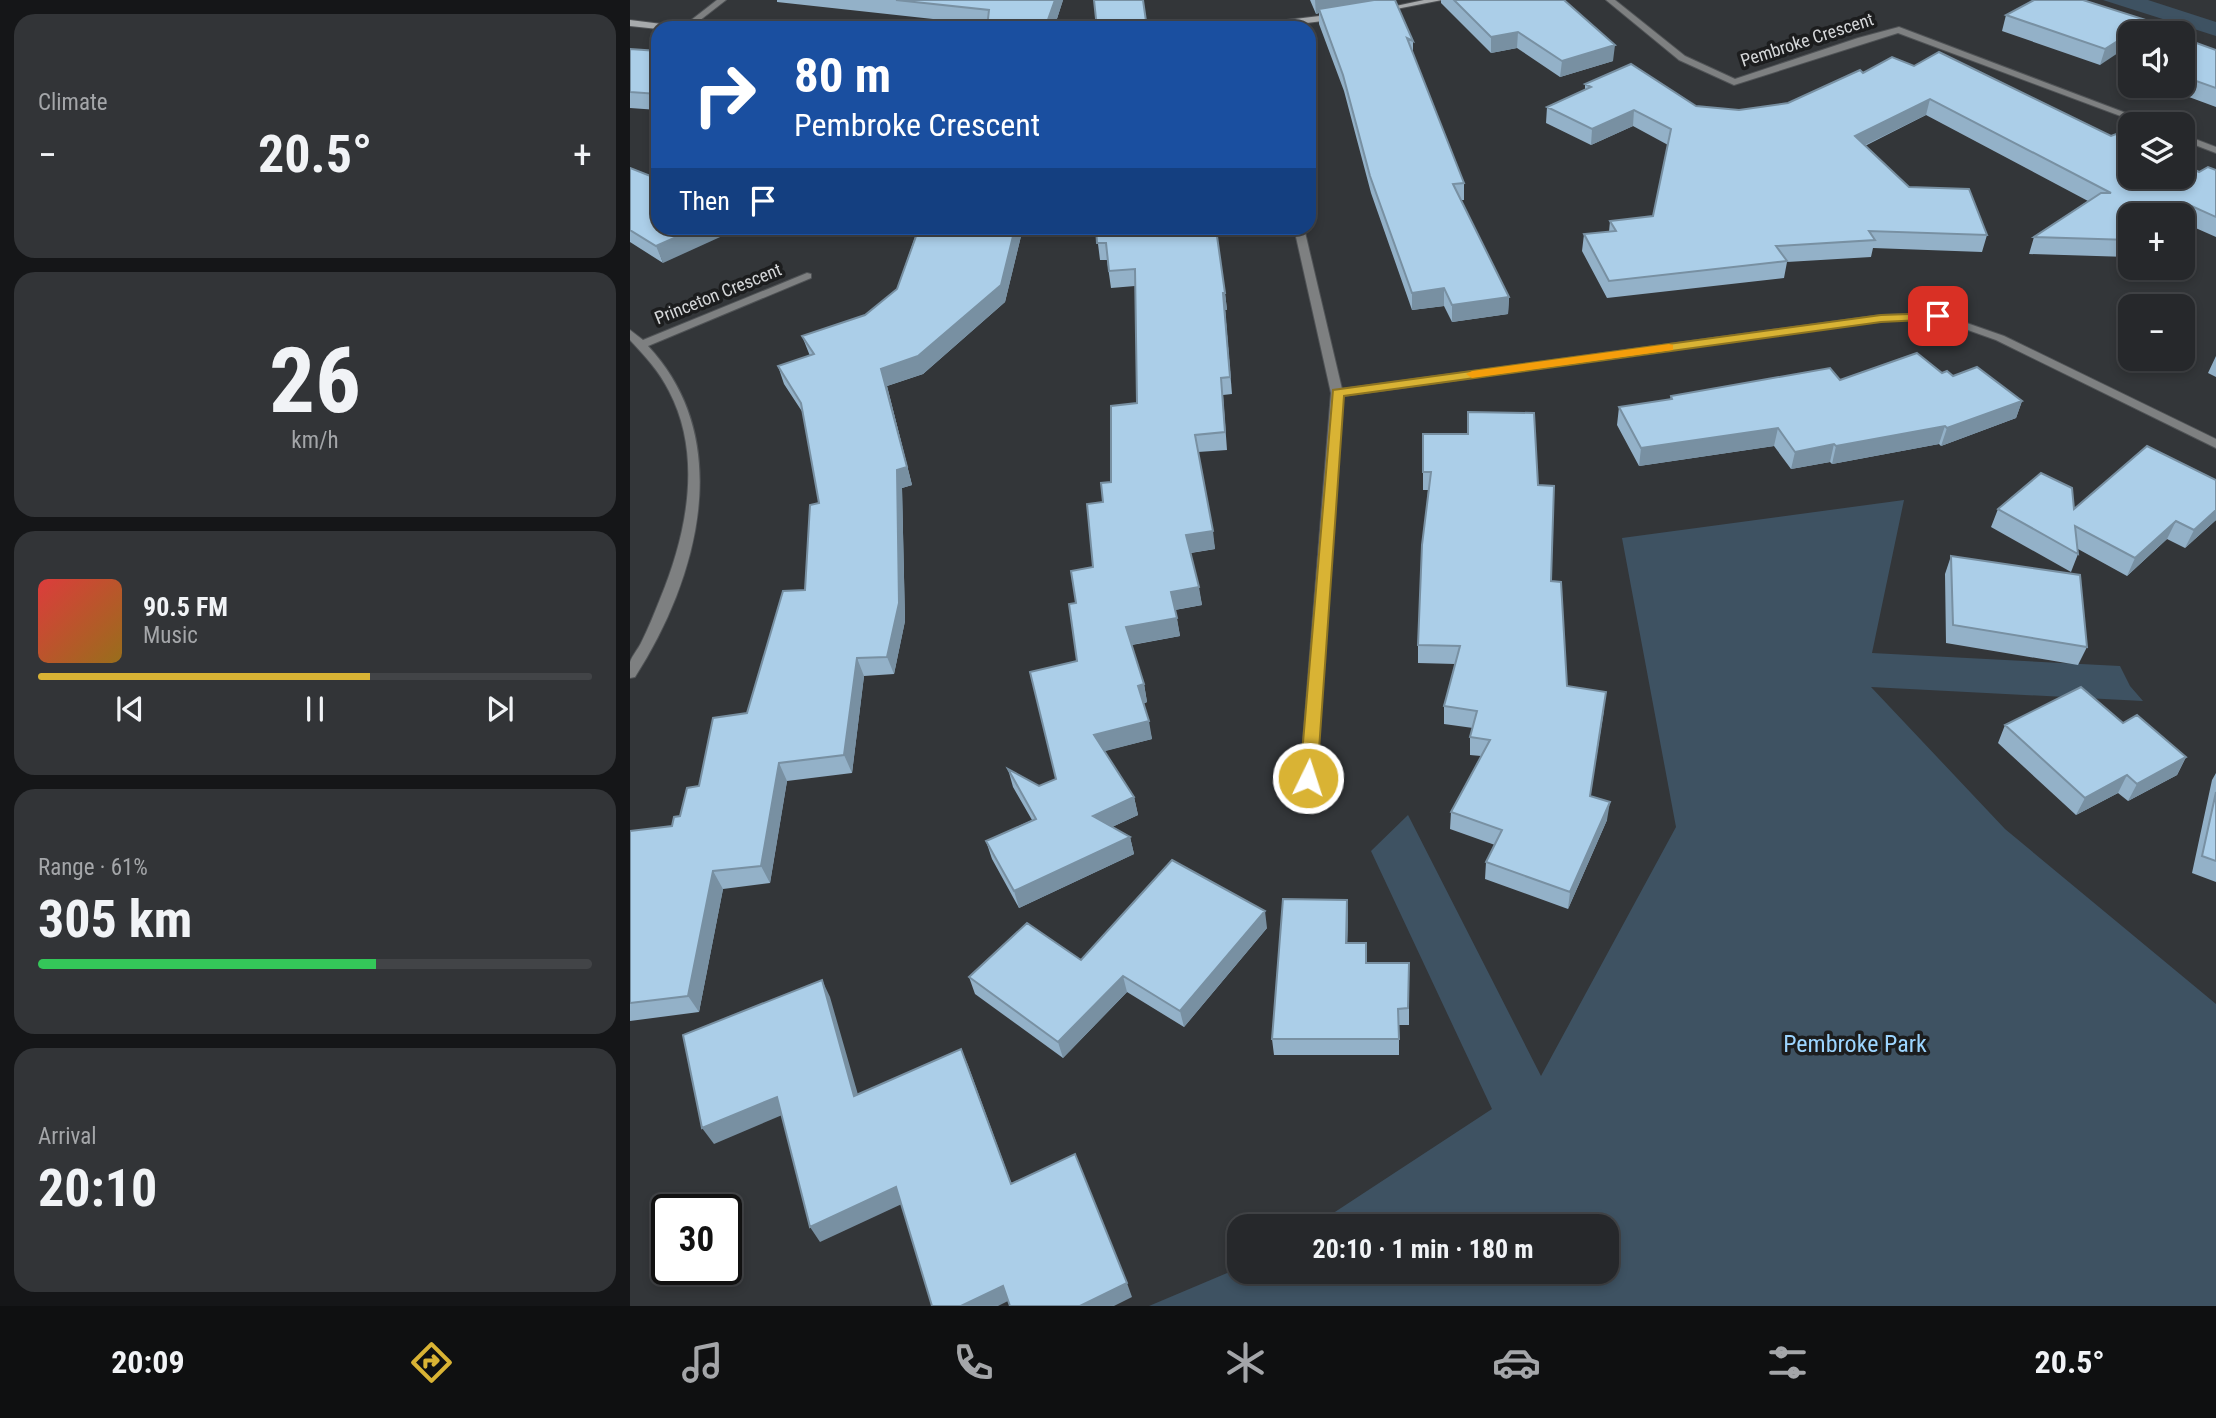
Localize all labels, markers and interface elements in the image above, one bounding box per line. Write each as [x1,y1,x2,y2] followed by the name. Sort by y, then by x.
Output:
[1738,8,1876,71] street label: Pembroke Crescent
[2118,21,2195,371] map controls
[2118,21,2195,98] button: sound
[794,47,891,104] text: 80 m
[679,49,770,140] icon: right
[38,89,108,116] text: Climate
[794,106,1040,144] text: Pembroke Crescent
[2118,112,2195,189] button: layers
[258,124,372,185] text: 20.5°
[38,133,57,177] text: −
[573,133,592,177] text: +
[744,182,782,220] icon: arrive
[679,186,730,216] text: Then
[2118,203,2195,280] button: +
[651,259,784,329] street label: Princeton Crescent
[1908,286,1968,346] pin
[2118,294,2195,371] button: −
[1919,297,1957,335] icon: arrive
[269,328,361,434] text: 26
[291,427,339,454] text: km/h
[143,592,228,622] text: 90.5 FM
[143,622,198,649] text: Music
[111,690,149,728] icon: previous
[296,690,334,728] icon: pause
[481,690,519,728] icon: next
[1271,741,1345,815] position arrow
[38,854,148,881] text: Range · 61%
[38,889,192,950] text: 305 km
[1783,1030,1927,1058] park label: Pembroke Park
[38,1123,97,1150] text: Arrival
[38,1158,157,1219] text: 20:10
[651,1194,742,1285] speed limit sign: 30
[1313,1234,1533,1264] text: 20:10 · 1 min · 180 m
[407,1338,456,1387] icon: directions
[678,1338,727,1387] icon: music
[949,1338,998,1387] icon: phone
[1221,1338,1270,1387] icon: climate
[1492,1338,1541,1387] icon: car
[1763,1338,1812,1387] icon: filters
[111,1343,185,1381] text: 20:09
[2035,1343,2105,1381] text: 20.5°

